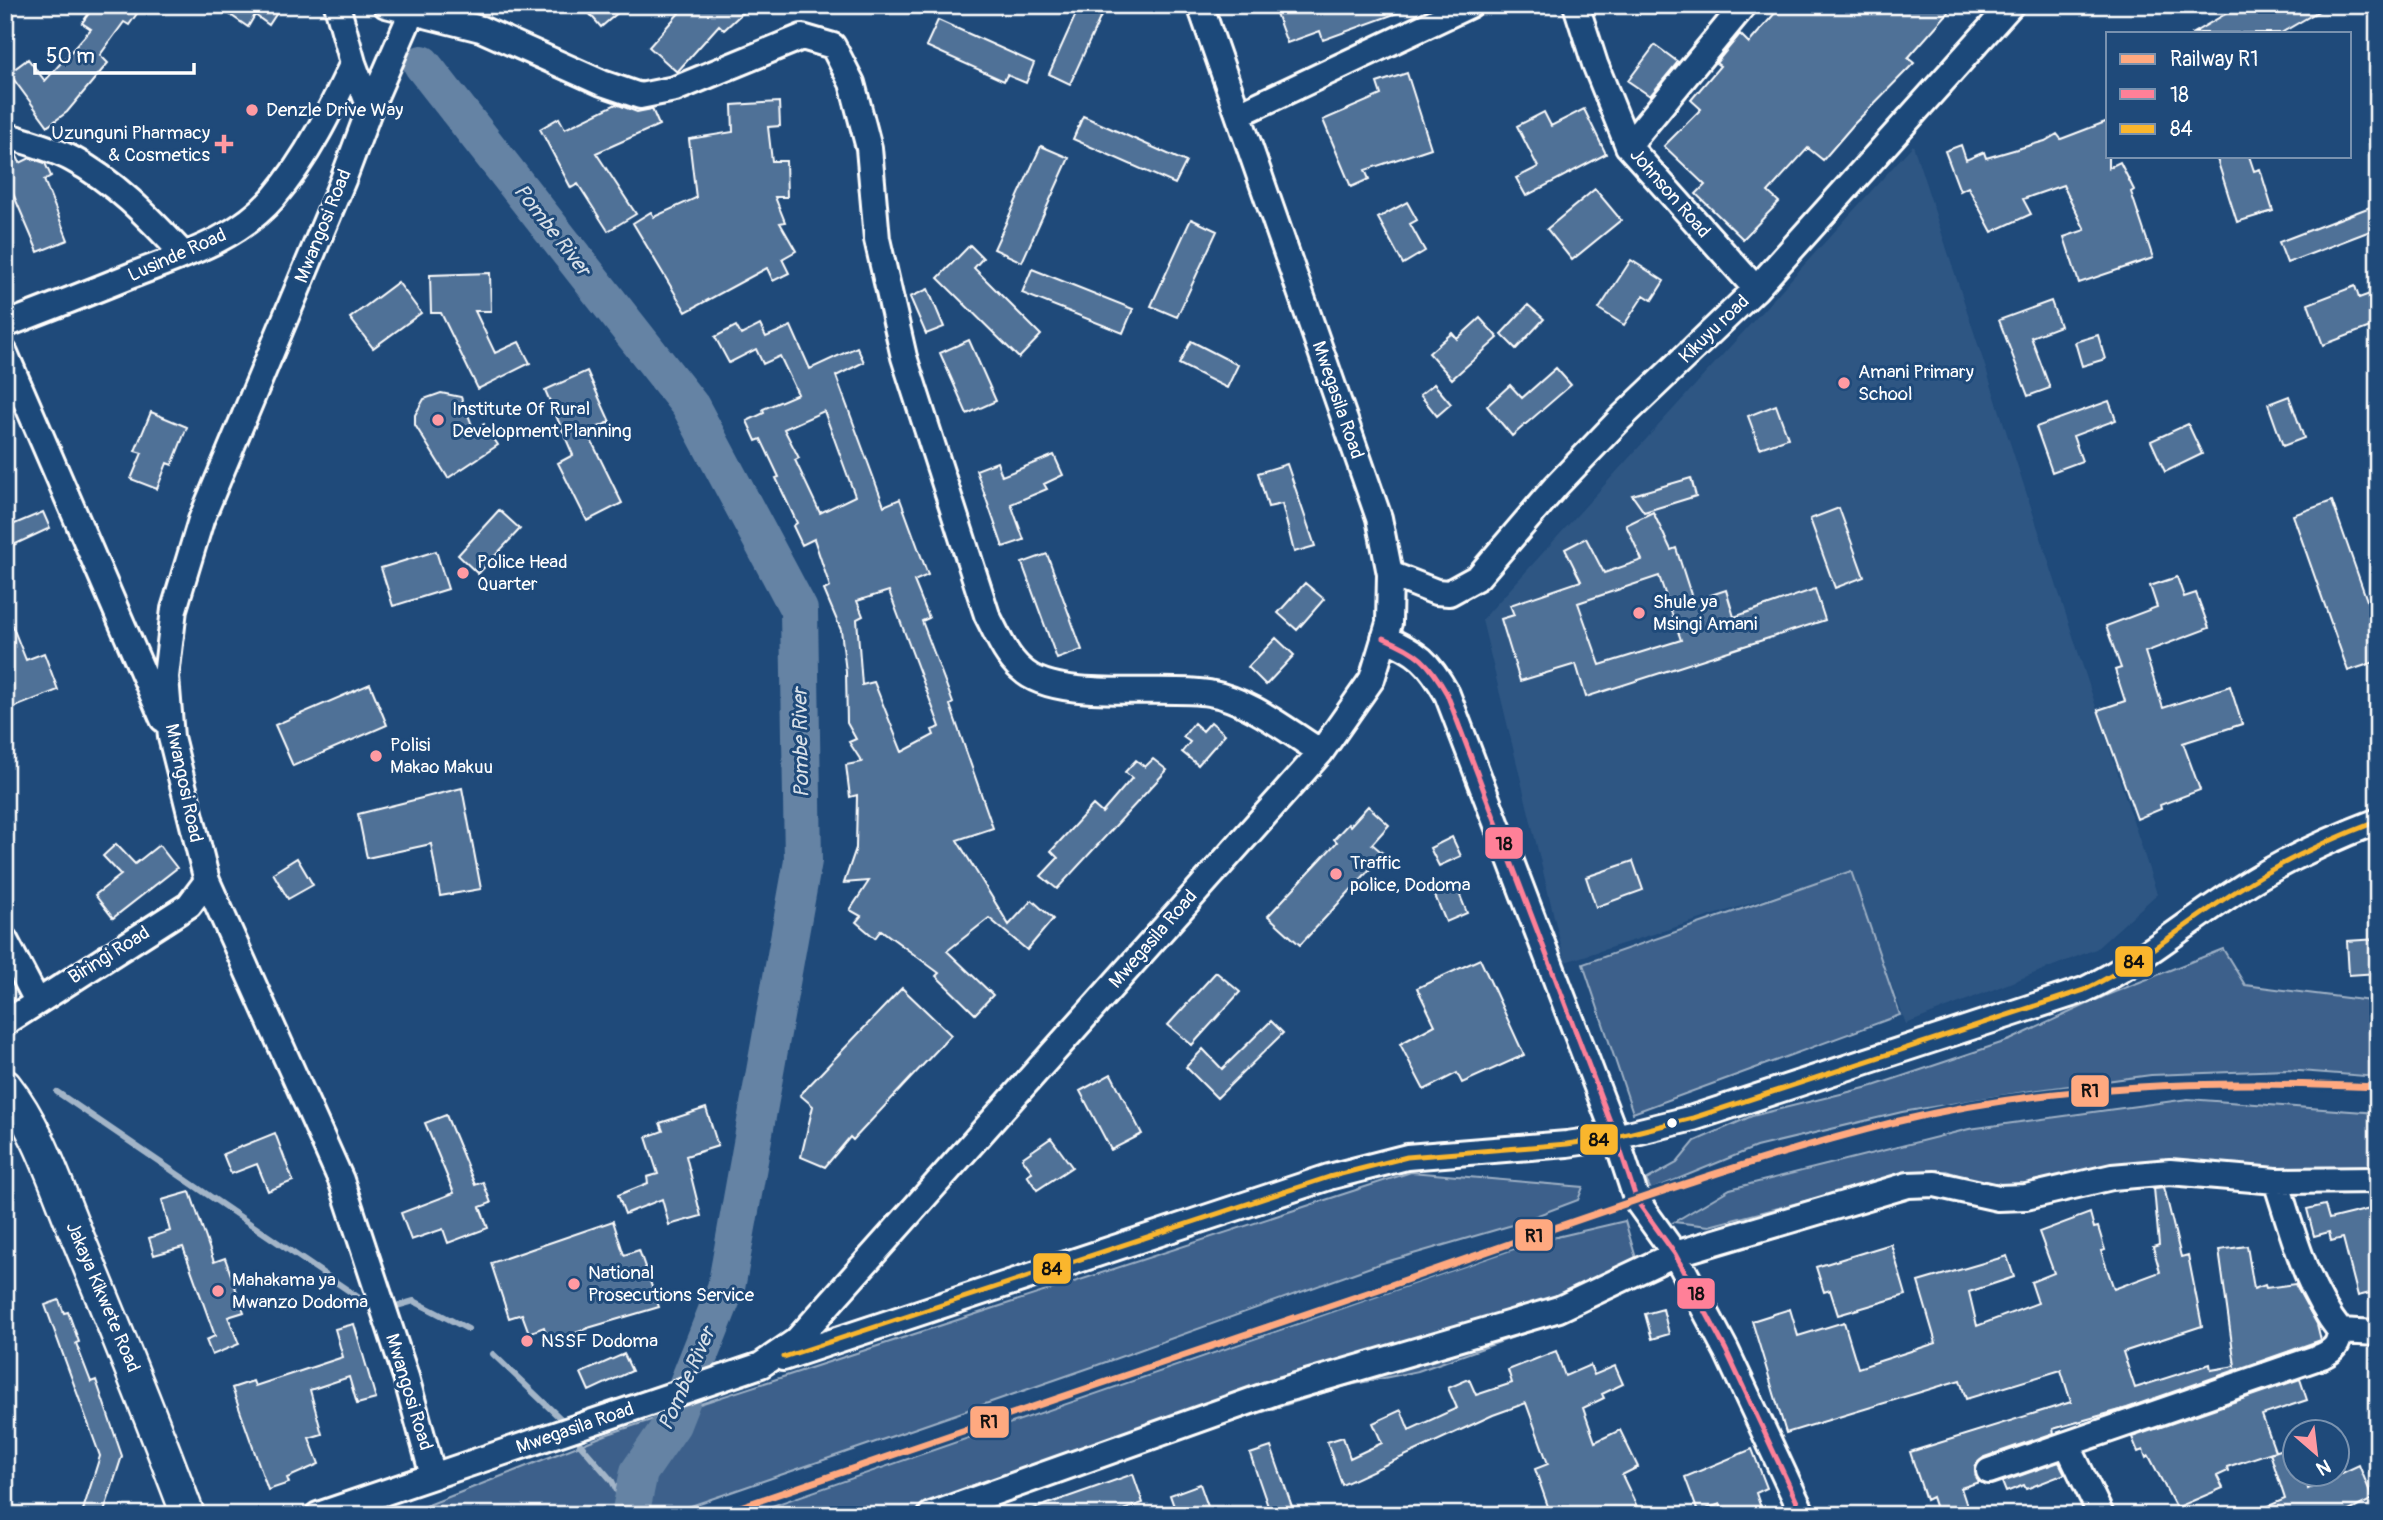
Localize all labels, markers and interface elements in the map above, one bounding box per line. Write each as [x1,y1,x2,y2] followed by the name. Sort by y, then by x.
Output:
[35,32,194,76] scale bar
[2106,32,2352,158] legend
[46,43,95,70] text: 50 m
[2170,46,2259,73] text: Railway R1
[2170,82,2189,109] text: 18
[266,98,403,122] place label: Denzle Drive Way
[244,102,260,118] marker: Denzle Drive Way
[2170,116,2193,143] text: 84
[51,121,211,167] place label: Uzunguni Pharmacy & Cosmetics
[216,136,232,152] marker: Uzunguni Pharmacy & Cosmetics
[1624,143,1716,243] street label: Johnson Road
[289,166,357,286] street label: Mwangosi Road
[508,178,598,284] water label: Pombe River
[124,223,230,287] street label: Lusinde Road
[1674,289,1754,369] street label: Kikuyu road
[1307,338,1369,462] street label: Mwegasila Road
[1858,360,1974,406] place label: Amani Primary School
[1836,375,1852,391] marker: Amani Primary School
[452,397,632,443] place label: Institute Of Rural Development Planning
[430,412,446,428] marker: Institute Of Rural Development Planning
[477,550,568,596] place label: Police Head Quarter
[455,565,471,581] marker: Police Head Quarter
[1653,590,1757,636] place label: Shule ya Msingi Amani
[1631,605,1647,621] marker: Shule ya Msingi Amani
[786,685,815,798] water label: Pombe River
[160,722,208,844] street label: Mwangosi Road
[390,733,493,779] place label: Polisi Makao Makuu
[368,748,384,764] marker: Polisi Makao Makuu
[1484,826,1524,860] line badge: 18
[1495,832,1513,856] text: 18
[1350,851,1471,897] place label: Traffic police, Dodoma
[1328,866,1344,882] marker: Traffic police, Dodoma
[1104,885,1202,993] street label: Mwegasila Road
[64,921,154,989] street label: Biringi Road
[2114,945,2154,978] line badge: 84
[2124,950,2144,974] text: 84
[2070,1074,2110,1108] line badge: R1
[2081,1079,2099,1103] text: R1
[1665,1116,1679,1130] unlabelled marker
[1579,1123,1619,1156] line badge: 84
[1589,1128,1609,1152] text: 84
[60,1218,146,1376] street label: Jakaya Kikwete Road
[1514,1218,1554,1252] line badge: R1
[1525,1224,1543,1248] text: R1
[1032,1252,1072,1285] line badge: 84
[1042,1257,1062,1281] text: 84
[588,1261,755,1307] place label: National Prosecutions Service
[232,1268,368,1314] place label: Mahakama ya Mwanzo Dodoma
[566,1276,582,1292] marker: National Prosecutions Service
[1676,1277,1716,1310] line badge: 18
[1687,1282,1705,1306] text: 18
[210,1283,226,1299] marker: Mahakama ya Mwanzo Dodoma
[652,1321,723,1435] water label: Pombe River
[541,1329,658,1353] place label: NSSF Dodoma
[380,1331,438,1453] street label: Mwangosi Road
[519,1333,535,1349] marker: NSSF Dodoma
[513,1397,637,1459] street label: Mwegasila Road
[969,1405,1010,1439] line badge: R1
[980,1410,998,1434] text: R1
[2282,1418,2352,1488] north arrow
[2312,1454,2335,1481] text: N

